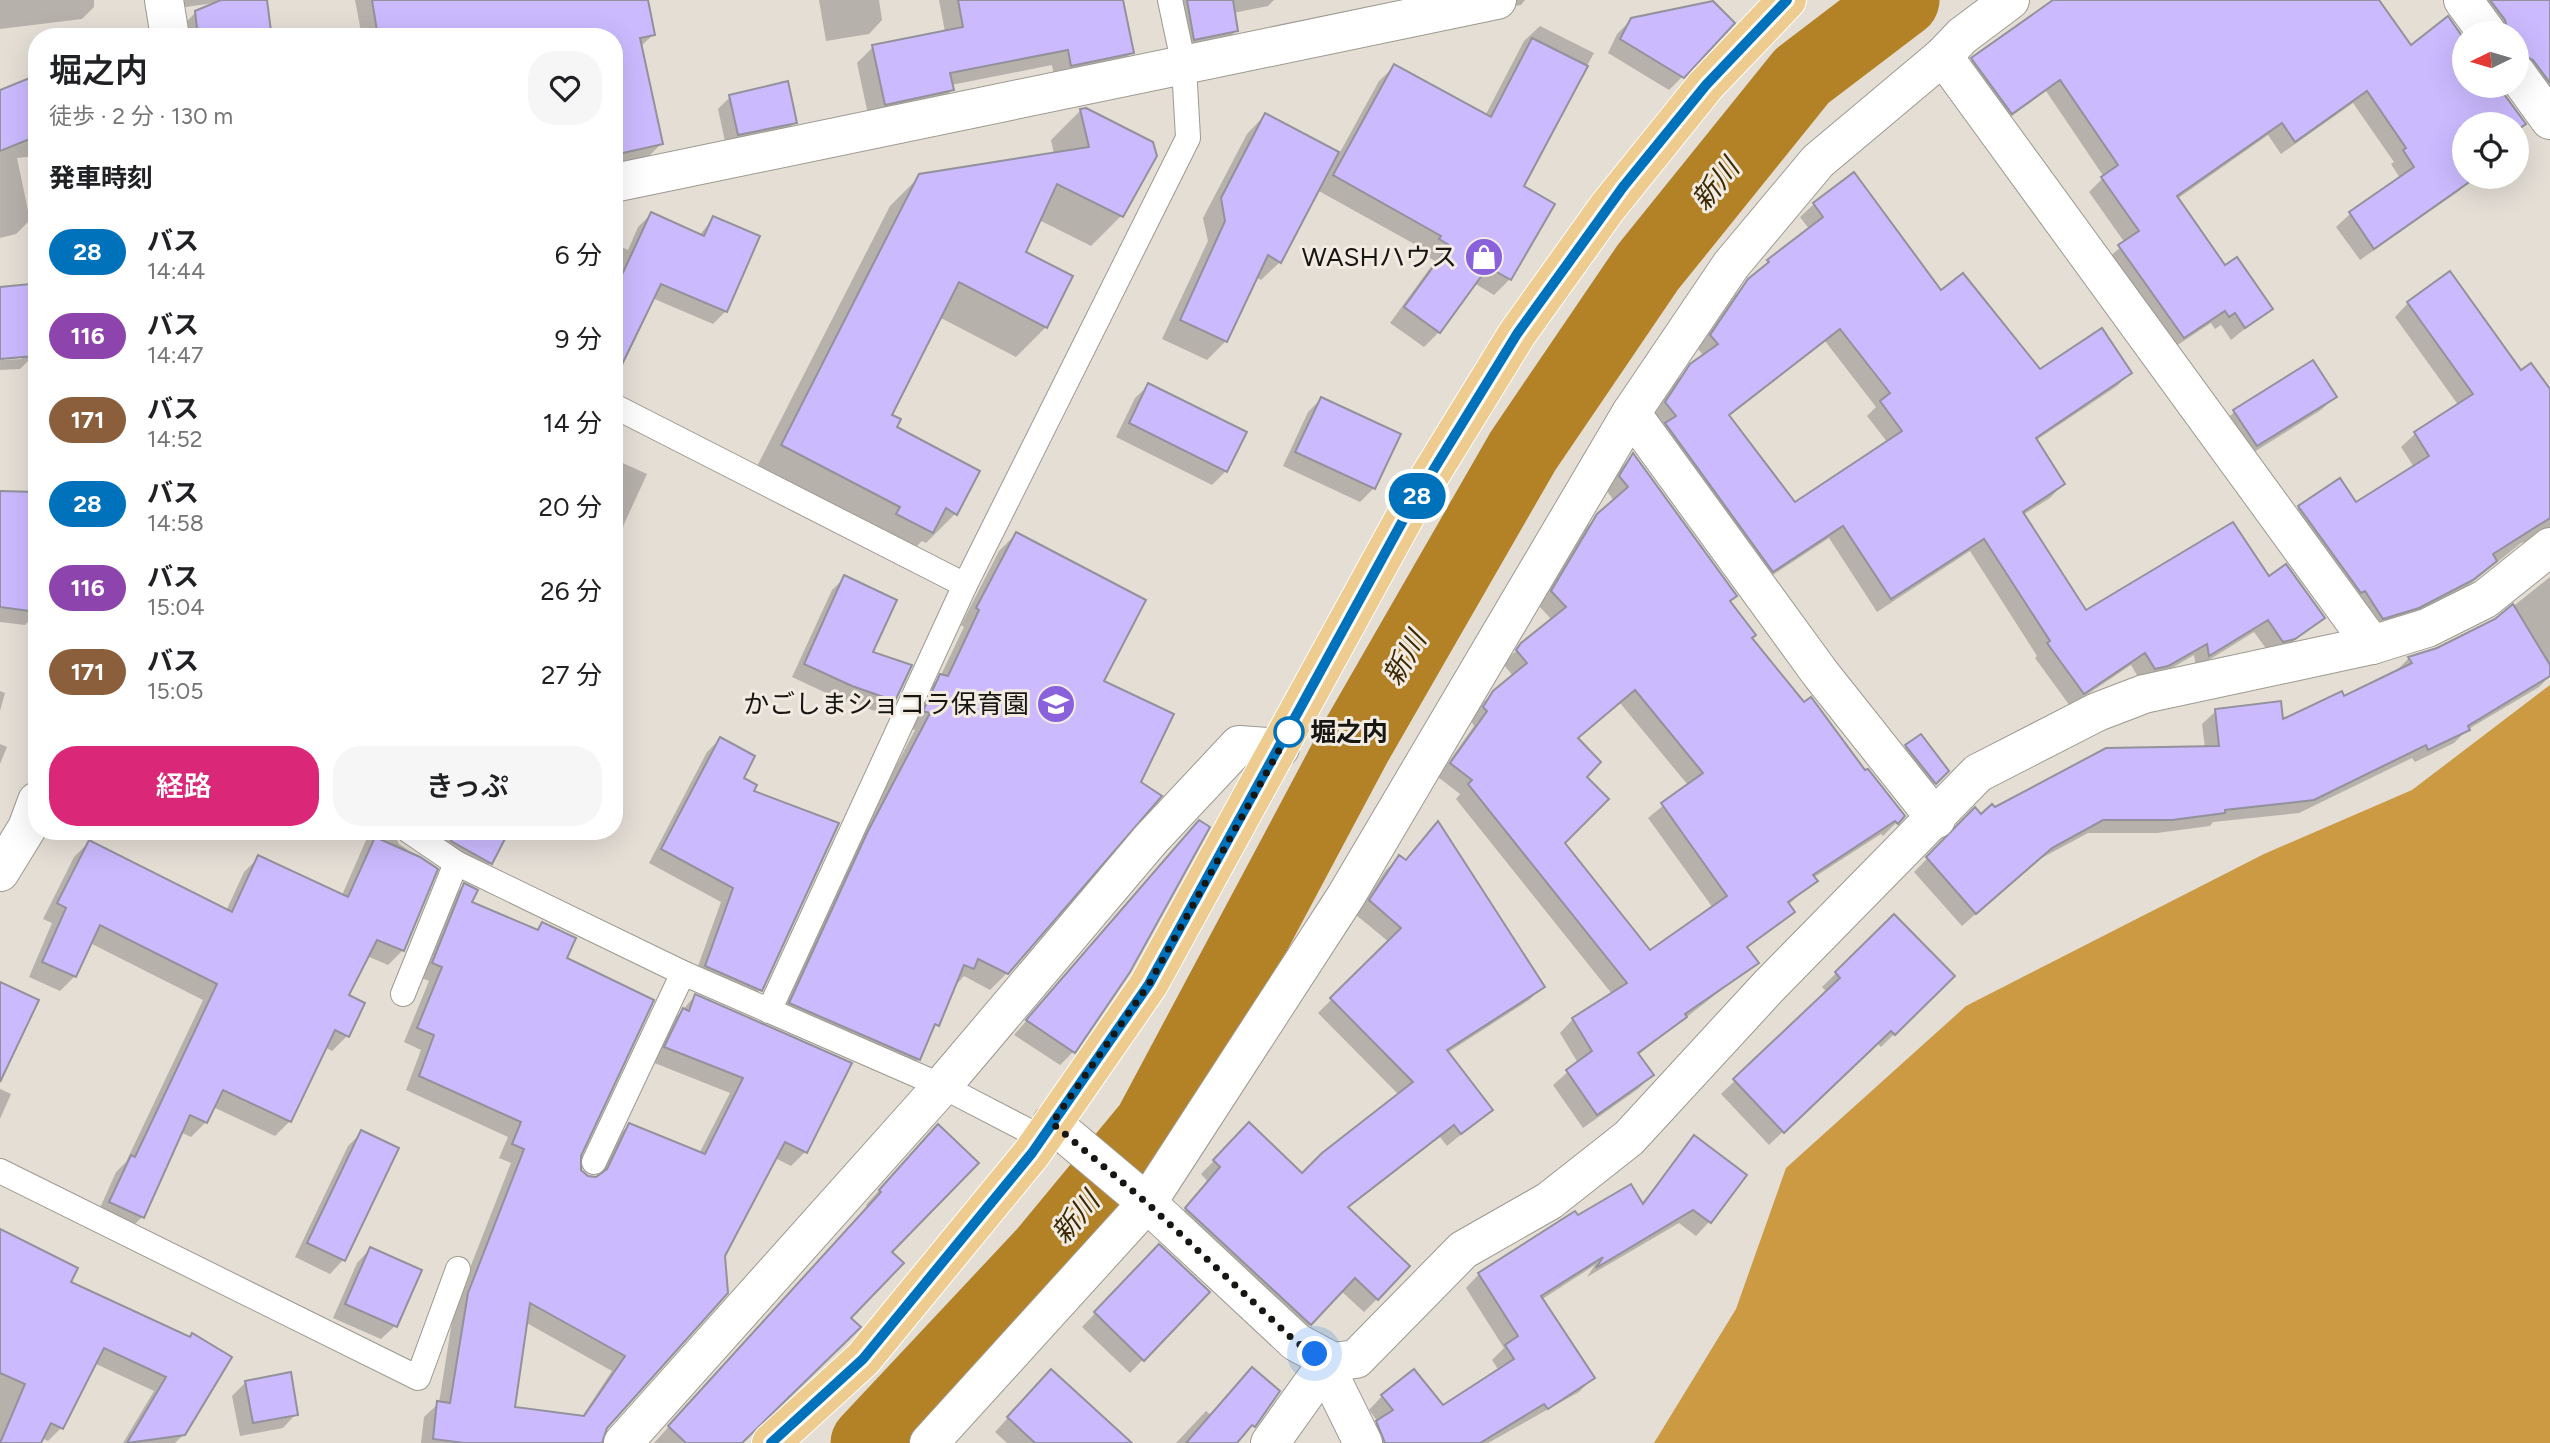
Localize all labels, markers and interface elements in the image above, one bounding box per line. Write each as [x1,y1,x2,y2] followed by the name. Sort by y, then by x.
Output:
[2452,21,2529,98] north arrow
[2452,21,2529,189] map controls
[49,51,148,90] text: 堀之内
[528,51,602,125] button: heart
[49,102,233,130] text: 徒歩 · 2 分 · 130 m
[2452,112,2529,189] button: locate
[1684,149,1748,216] water label: 新川
[49,162,153,194] text: 発車時刻
[147,225,199,257] text: バス
[1463,236,1505,278] shop icon: WASHハウス
[73,237,102,266] text: 28
[555,239,602,271] text: 6 分
[1302,241,1457,273] place label: WASHハウス
[147,257,205,285] text: 14:44
[147,309,199,341] text: バス
[70,321,105,350] text: 116
[555,323,602,355] text: 9 分
[147,341,203,369] text: 14:47
[147,393,199,425] text: バス
[71,405,104,434] text: 171
[543,407,602,439] text: 14 分
[147,425,203,453] text: 14:52
[1386,473,1448,519] line badge: 28
[147,477,199,509] text: バス
[1403,481,1431,510] text: 28
[73,489,102,518] text: 28
[538,491,602,523] text: 20 分
[147,509,204,537] text: 14:58
[147,561,199,593] text: バス
[70,573,105,602] text: 116
[540,575,602,607] text: 26 分
[147,593,205,621] text: 15:04
[1375,623,1434,691] water label: 新川
[147,645,199,677] text: バス
[71,657,104,686] text: 171
[541,659,602,691] text: 27 分
[147,677,204,705] text: 15:05
[1035,683,1077,725] school or university icon: かごしまショコラ保育園
[743,688,1029,720] place label: かごしまショコラ保育園
[1310,716,1388,748] place label: 堀之内
[1274,717,1304,747] marker: 堀之内
[49,746,319,826] button: 経路
[333,746,602,826] button: きっぷ
[1044,1182,1108,1249] water label: 新川
[1297,1336,1332,1371] your location

